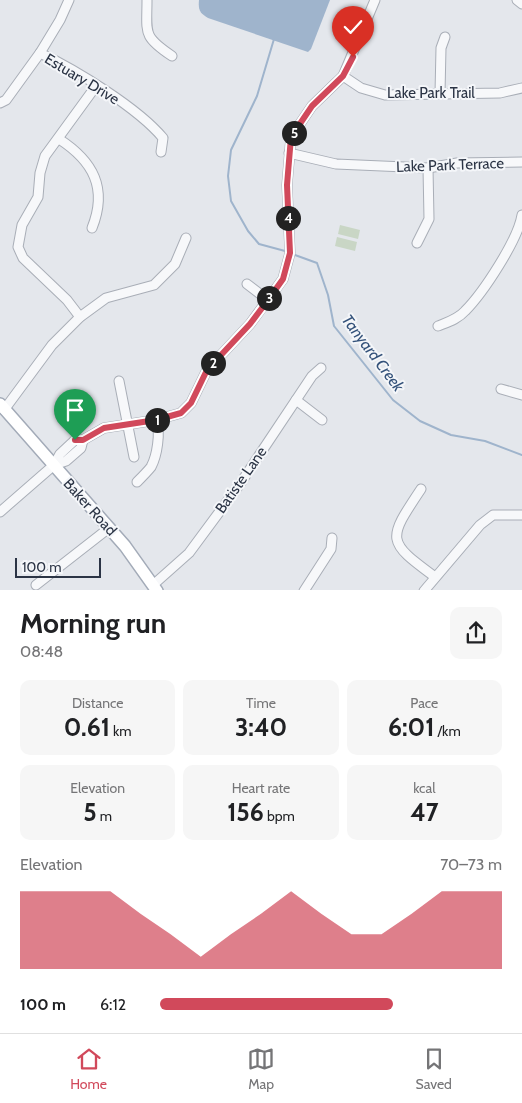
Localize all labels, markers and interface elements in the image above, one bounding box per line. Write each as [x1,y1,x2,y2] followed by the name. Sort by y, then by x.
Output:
[332,6,374,57] pin
[339,13,367,41] icon: check
[41,50,123,108] street label: Estuary Drive
[387,84,475,102] street label: Lake Park Trail
[282,120,306,146] pin: 5
[291,124,298,142] text: 5
[396,154,505,176] street label: Lake Park Terrace
[276,206,300,230] pin: 4
[284,209,293,227] text: 4
[256,286,282,310] pin: 3
[266,289,273,307] text: 3
[338,311,409,396] water label: Tanyard Creek
[200,350,226,376] pin: 2
[210,354,217,372] text: 2
[54,389,96,440] pin
[61,396,89,424] icon: arrive
[144,408,170,432] pin: 1
[155,411,160,429] text: 1
[211,443,271,517] street label: Batiste Lane
[60,475,120,539] street label: Baker Road
[15,556,101,579] scale bar
[22,558,62,576] text: 100 m
[20,606,166,640] text: Morning run
[450,607,502,659] button: share
[20,642,63,661] text: 08:48
[72,694,123,712] text: Distance
[246,694,276,712] text: Time
[410,694,438,712] text: Pace
[64,712,110,742] text: 0.61
[235,712,287,742] text: 3:40
[388,712,434,742] text: 6:01
[110,722,132,740] text: km
[434,722,461,740] text: /km
[70,779,125,797] text: Elevation
[232,779,290,797] text: Heart rate
[413,779,436,797] text: kcal
[83,797,97,827] text: 5
[227,797,264,827] text: 156
[410,797,438,827] text: 47
[97,807,112,825] text: m
[264,807,295,825] text: bpm
[20,855,83,874] text: Elevation
[440,855,502,874] text: 70–73 m
[20,995,66,1014] text: 100 m
[100,995,126,1014] text: 6:12
[70,1045,107,1093] tab: Home
[247,1045,275,1093] tab: Map
[416,1045,452,1093] tab: Saved

